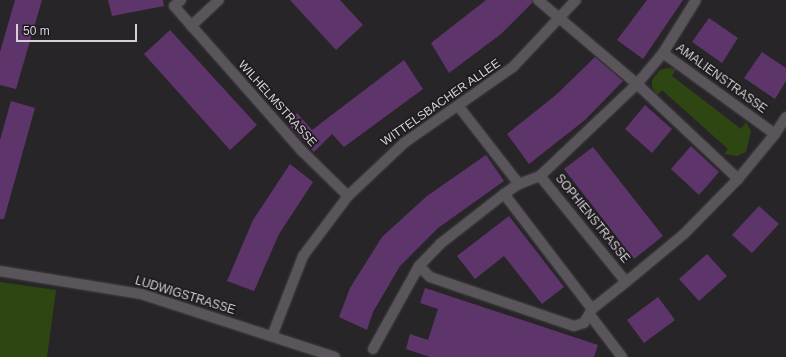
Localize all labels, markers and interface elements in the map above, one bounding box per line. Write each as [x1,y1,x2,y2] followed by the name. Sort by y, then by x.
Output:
[18,16,139,42] scale bar
[23,24,50,38] text: 50 m
[673,41,769,117] street label: AMALIENSTRASSE
[378,56,504,150] street label: WITTELSBACHER ALLEE
[235,58,319,150] street label: WILHELMSTRASSE
[552,172,632,266] street label: SOPHIENSTRASSE
[133,274,237,318] street label: LUDWIGSTRASSE

